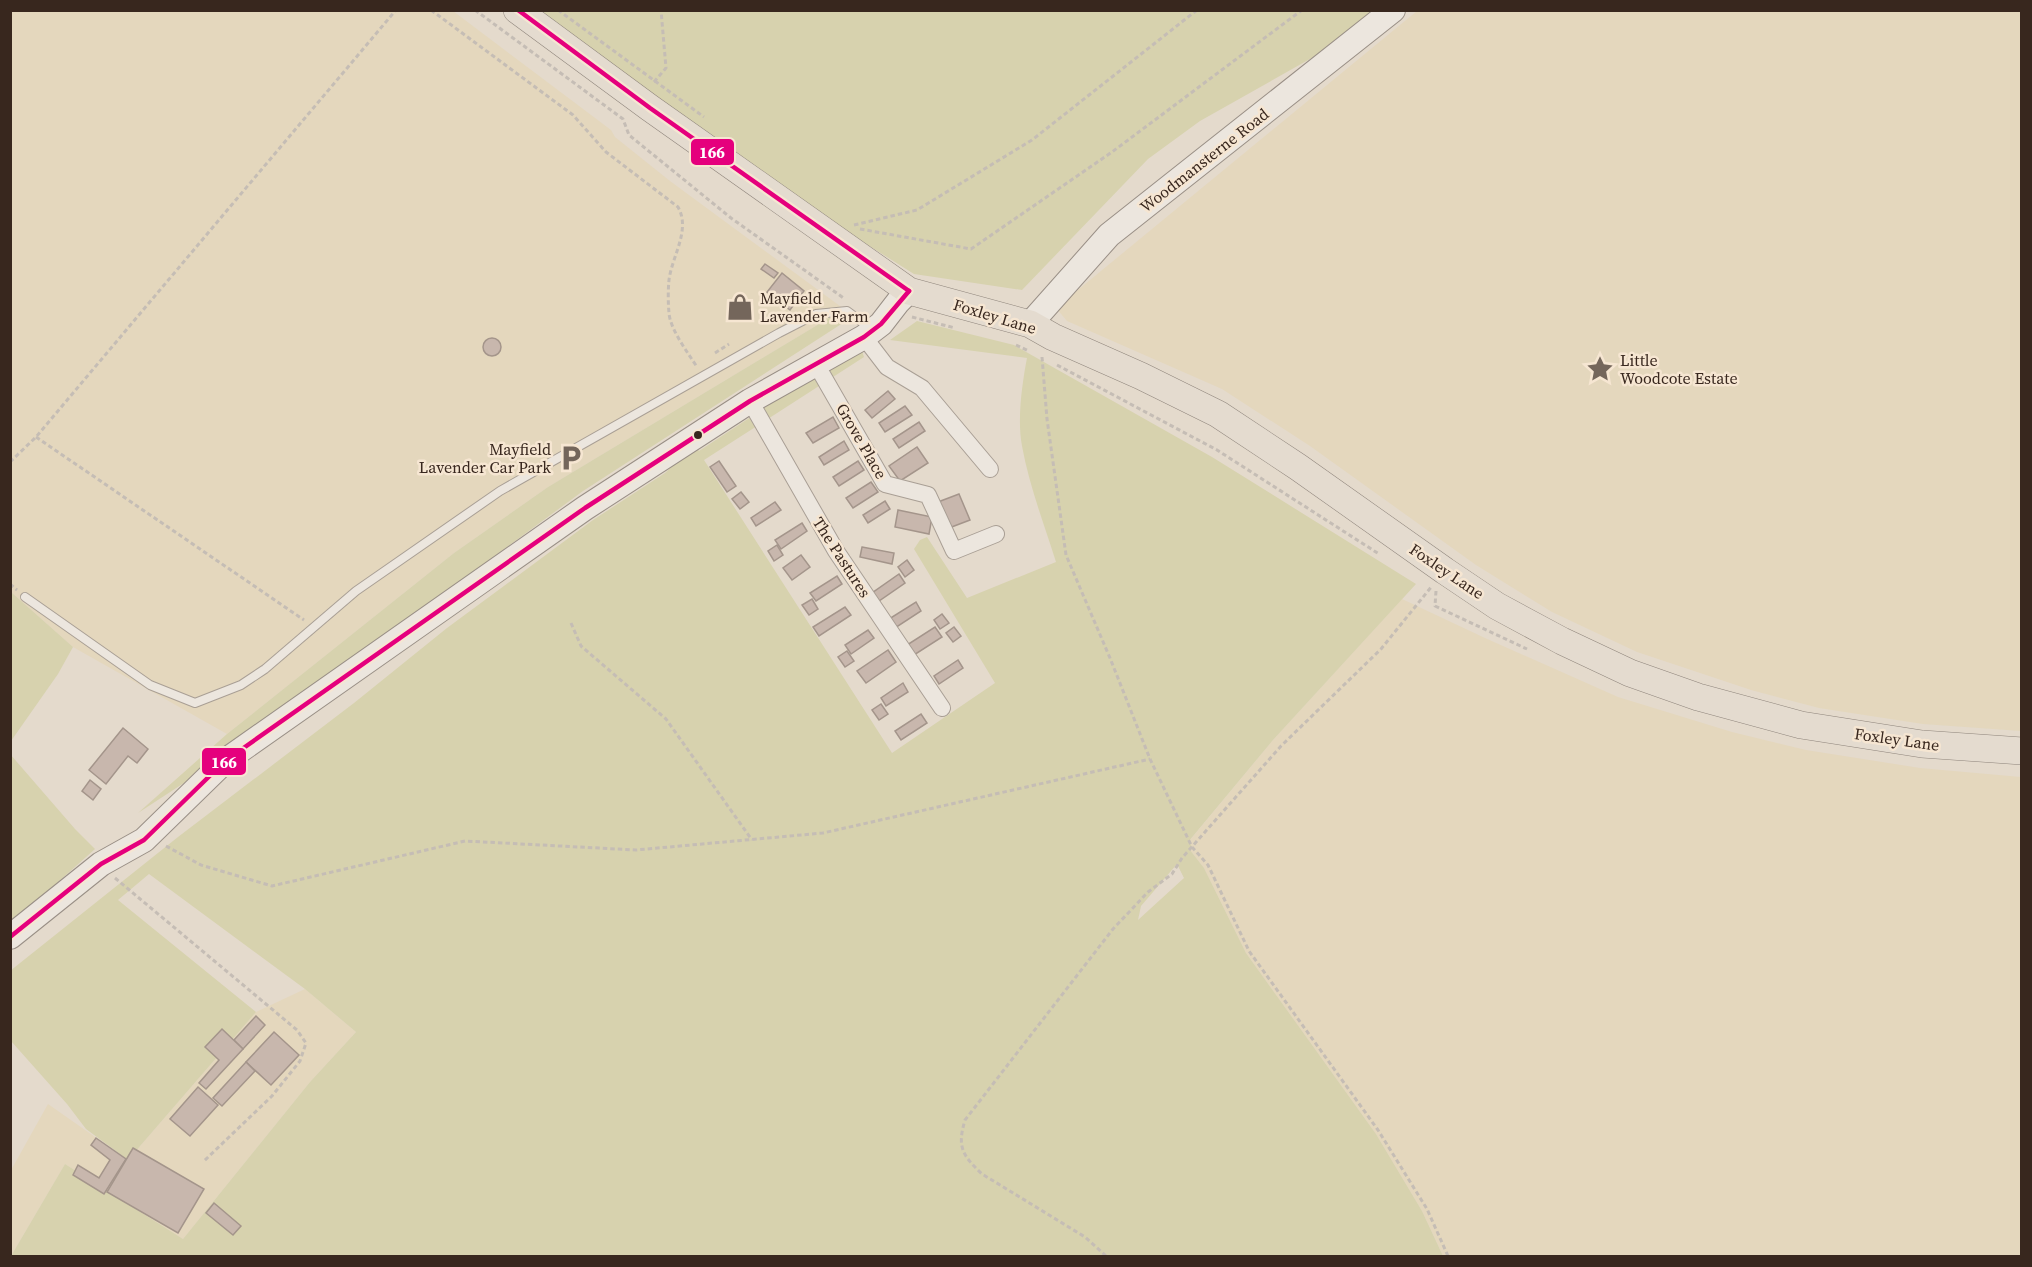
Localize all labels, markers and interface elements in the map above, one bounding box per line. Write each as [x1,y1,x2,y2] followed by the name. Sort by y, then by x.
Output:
[1135,103,1273,217] street label: Woodmansterne Road
[690,138,735,166] line badge: 166
[699,141,725,163] text: 166
[760,287,869,327] place label: Mayfield Lavender Farm
[725,292,755,322] shop icon: Mayfield Lavender Farm
[951,293,1039,339] street label: Foxley Lane
[1620,349,1738,389] place label: Little Woodcote Estate
[1585,354,1615,384] place icon: Little Woodcote Estate
[831,399,893,483] street label: Grove Place
[692,429,704,441] unlabelled marker
[419,438,551,478] place label: Mayfield Lavender Car Park
[556,443,586,473] parking icon: Mayfield Lavender Car Park
[808,512,876,602] street label: The Pastures
[1405,538,1489,604] street label: Foxley Lane
[1853,722,1941,756] street label: Foxley Lane
[201,747,247,776] line badge: 166
[211,751,237,773] text: 166

